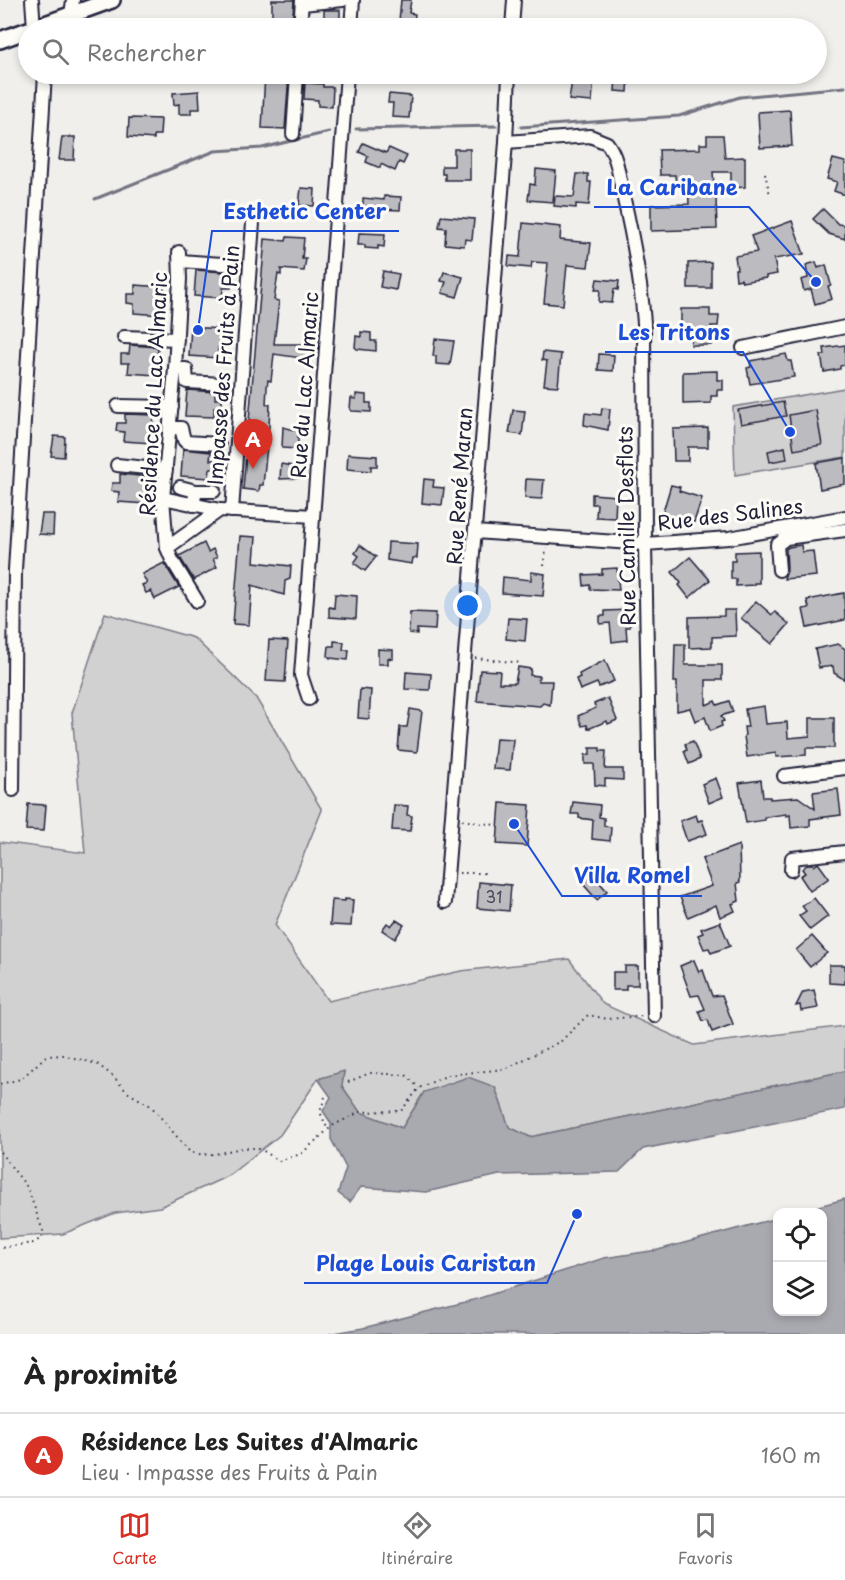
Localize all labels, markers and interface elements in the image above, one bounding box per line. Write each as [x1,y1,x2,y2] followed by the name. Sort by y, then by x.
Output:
[18,18,827,84] search box
[39,35,72,68] icon: search
[87,35,206,68] text: Rechercher
[594,168,749,207] callout: La Caribane
[606,170,738,202] text: La Caribane
[212,192,399,231] callout: Esthetic Center
[224,194,387,226] text: Esthetic Center
[200,244,246,486] street label: Impasse des Fruits à Pain
[132,271,174,517] street label: Résidence du Lac Almaric
[283,291,325,479] street label: Rue du Lac Almaric
[605,313,743,352] callout: Les Tritons
[618,315,730,347] text: Les Tritons
[439,406,479,566] street label: Rue René Maran
[234,420,272,469] pin: A
[609,426,643,626] street label: Rue Camille Desflots
[656,490,804,538] street label: Rue des Salines
[453,591,482,620] your location
[562,857,702,896] callout: Villa Romel
[574,858,690,890] text: Villa Romel
[486,884,502,908] house number: 31
[773,1208,827,1316] map controls
[773,1208,827,1262] button: locate
[304,1244,547,1283] callout: Plage Louis Caristan
[316,1246,536,1278] text: Plage Louis Caristan
[773,1262,827,1316] button: layers
[24,1354,178,1393] text: À proximité
[81,1424,418,1457] text: Résidence Les Suites d'Almaric
[36,1440,51,1470] text: A
[761,1440,821,1470] text: 160 m
[81,1457,378,1487] text: Lieu · Impasse des Fruits à Pain
[112,1509,157,1569] tab: Carte
[381,1509,453,1569] tab: Itinéraire
[678,1509,733,1569] tab: Favoris

